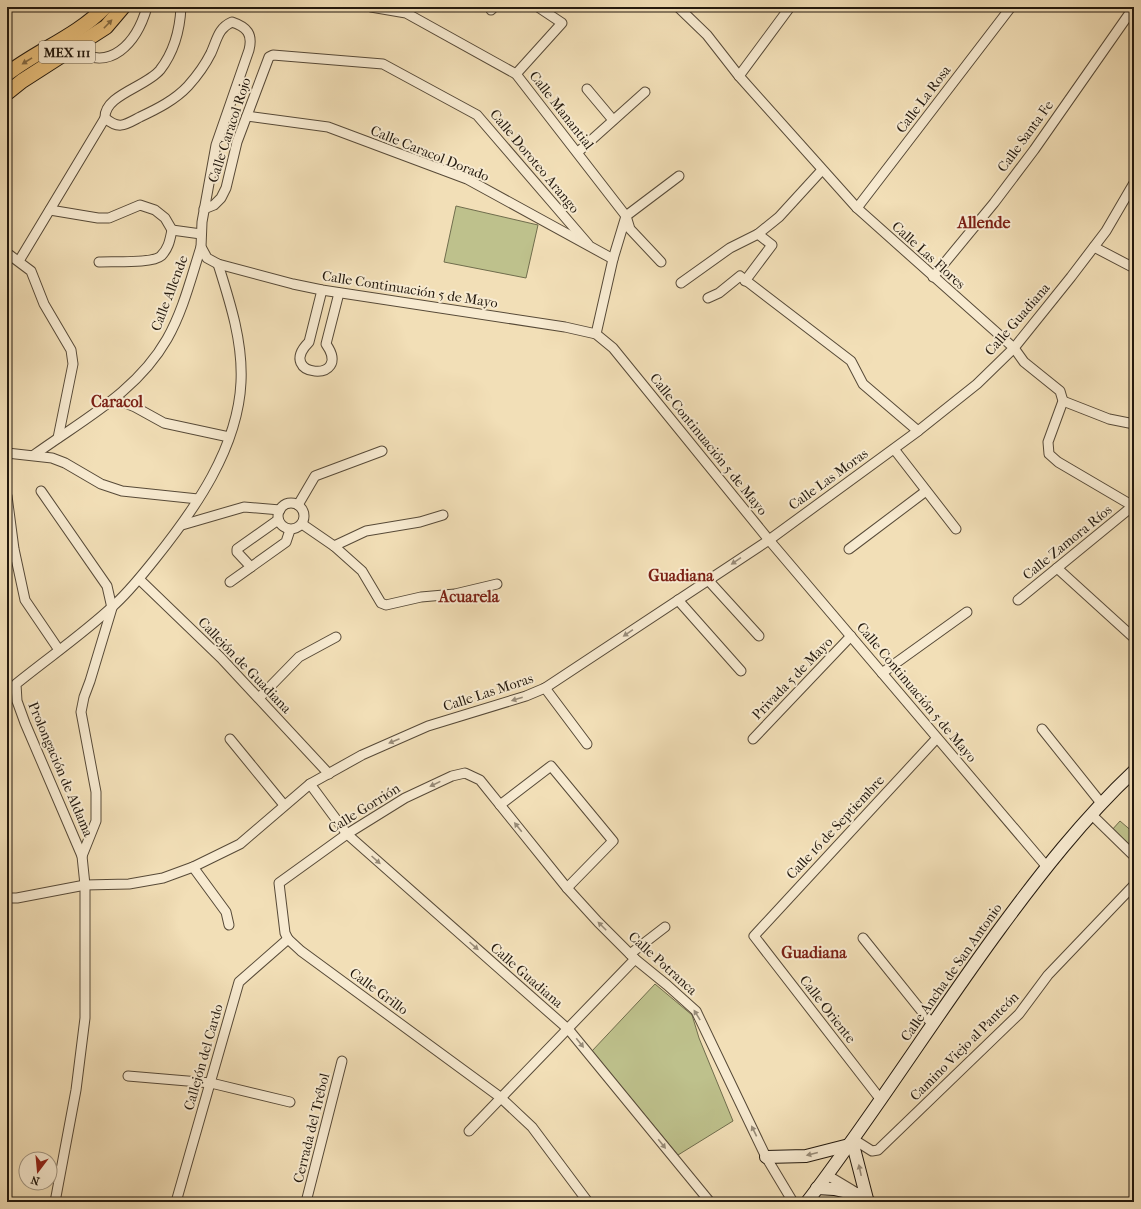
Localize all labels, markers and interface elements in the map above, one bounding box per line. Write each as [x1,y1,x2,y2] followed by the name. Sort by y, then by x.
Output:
[104,19,113,29] one-way arrow
[39,41,95,63] road number: MEX 111
[21,58,33,65] one-way arrow
[892,62,955,136] street label: Calle La Rosa
[526,68,598,153] street label: Calle Manantial
[204,75,254,185] street label: Calle Caracol Rojo
[994,97,1057,175] street label: Calle Santa Fe
[486,106,583,217] street label: Calle Doroteo Arango
[368,122,492,185] street label: Calle Caracol Dorado
[957,213,1011,232] district label: Allende
[888,218,969,293] street label: Calle Las Flores
[147,253,192,333] street label: Calle Allende
[321,267,499,312] street label: Calle Continuación 5 de Mayo
[981,279,1054,359] street label: Calle Guadiana
[646,370,771,519] street label: Calle Continuación 5 de Mayo
[91,392,143,411] district label: Caracol
[785,445,871,514] street label: Calle Las Moras
[1019,501,1115,584] street label: Calle Zamora Ríos
[731,557,741,565] one-way arrow
[648,566,714,585] district label: Guadiana
[438,587,500,606] district label: Acuarela
[194,614,295,717] street label: Callejón de Guadiana
[853,619,980,766] street label: Calle Continuación 5 de Mayo
[623,629,633,637] one-way arrow
[748,633,836,723] street label: Privada 5 de Mayo
[441,670,535,715] street label: Calle Las Moras
[510,696,522,702] one-way arrow
[24,699,97,840] street label: Prolongación de Aldama
[388,738,399,744] one-way arrow
[783,772,888,883] street label: Calle 16 de Septiembre
[325,780,403,837] street label: Calle Gorrión
[429,781,441,787] one-way arrow
[514,822,523,832] one-way arrow
[371,855,382,864] one-way arrow
[897,900,1006,1045] street label: Calle Ancha de San Antonio
[597,921,607,931] one-way arrow
[625,928,701,999] street label: Calle Potranca
[487,939,567,1012] street label: Calle Guadiana
[469,941,478,950] one-way arrow
[781,943,847,962] district label: Guadiana
[346,964,411,1018] street label: Calle Grillo
[796,972,859,1047] street label: Calle Oriente
[906,988,1022,1104] street label: Camino Viejo al Panteón
[180,1002,227,1112] street label: Callejón del Cardo
[693,1009,700,1021] one-way arrow
[575,1038,584,1049] one-way arrow
[290,1071,333,1185] street label: Cerrada del Trébol
[751,1126,757,1137] one-way arrow
[658,1138,666,1149] one-way arrow
[18,1151,58,1191] north arrow
[805,1152,818,1158] one-way arrow
[857,1164,863,1176] one-way arrow
[29,1173,41,1188] text: N

